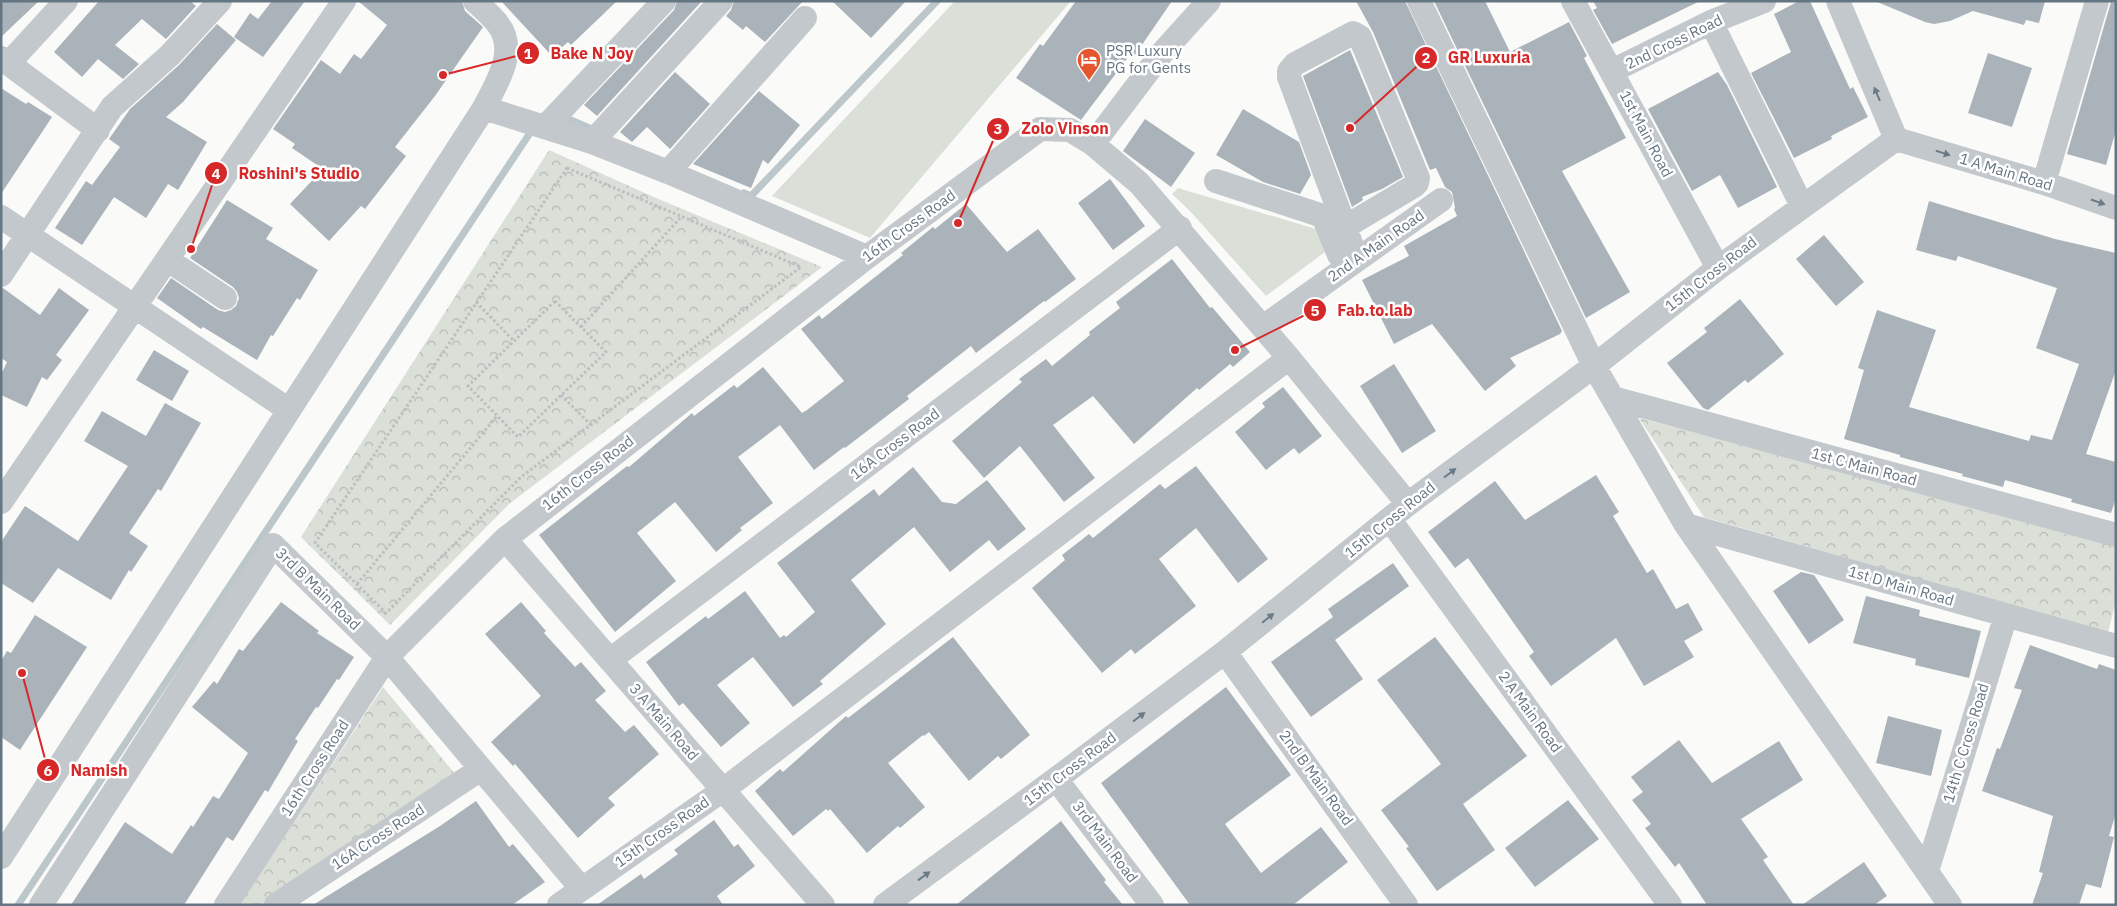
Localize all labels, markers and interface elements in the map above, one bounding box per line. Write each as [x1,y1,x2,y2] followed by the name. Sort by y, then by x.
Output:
[1622,10,1725,73] street label: 2nd Cross Road
[516,38,644,69] callout: Bake N Joy
[1106,41,1191,77] place label: PSR Luxury PG for Gents
[1413,42,1541,73] callout: GR Luxuria
[550,43,634,63] text: Bake N Joy
[523,44,533,63] text: 1
[1076,47,1102,81] hotel icon: PSR Luxury PG for Gents
[1448,47,1530,67] text: GR Luxuria
[1421,48,1431,67] text: 2
[1616,87,1677,180] street label: 1st Main Road
[1873,87,1881,101] one-way arrow
[986,113,1118,144] callout: Zolo Vinson
[1021,118,1109,138] text: Zolo Vinson
[993,119,1003,138] text: 3
[1957,148,2055,195] street label: 1 A Main Road
[1936,149,1951,157] one-way arrow
[203,158,369,189] callout: Roshini's Studio
[239,163,359,183] text: Roshini's Studio
[211,164,221,183] text: 4
[858,185,959,266] street label: 16th Cross Road
[2091,198,2106,206] one-way arrow
[1324,205,1428,286] street label: 2nd A Main Road
[1661,232,1760,315] street label: 15th Cross Road
[1303,295,1423,326] callout: Fab.to.lab
[1337,300,1413,320] text: Fab.to.lab
[1310,301,1320,320] text: 5
[846,404,943,483] street label: 16A Cross Road
[538,431,637,514] street label: 16th Cross Road
[1809,443,1919,490] street label: 1st C Main Road
[1443,468,1457,478] one-way arrow
[1341,477,1439,562] street label: 15th Cross Road
[272,543,365,634] street label: 3rd B Main Road
[1846,561,1956,610] street label: 1st D Main Road
[1261,612,1274,623] one-way arrow
[1494,667,1566,756] street label: 2 A Main Road
[626,679,703,764] street label: 3 A Main Road
[1938,681,1993,805] street label: 14th C Cross Road
[1132,711,1145,722] one-way arrow
[276,716,353,819] street label: 16th Cross Road
[1275,726,1357,829] street label: 2nd B Main Road
[1020,728,1120,810] street label: 15th Cross Road
[36,755,138,786] callout: Namish
[70,760,128,780] text: Namish
[43,761,53,780] text: 6
[611,792,713,871] street label: 15th Cross Road
[1069,797,1142,886] street label: 3rd Main Road
[328,800,428,874] street label: 16A Cross Road
[917,871,931,881] one-way arrow

